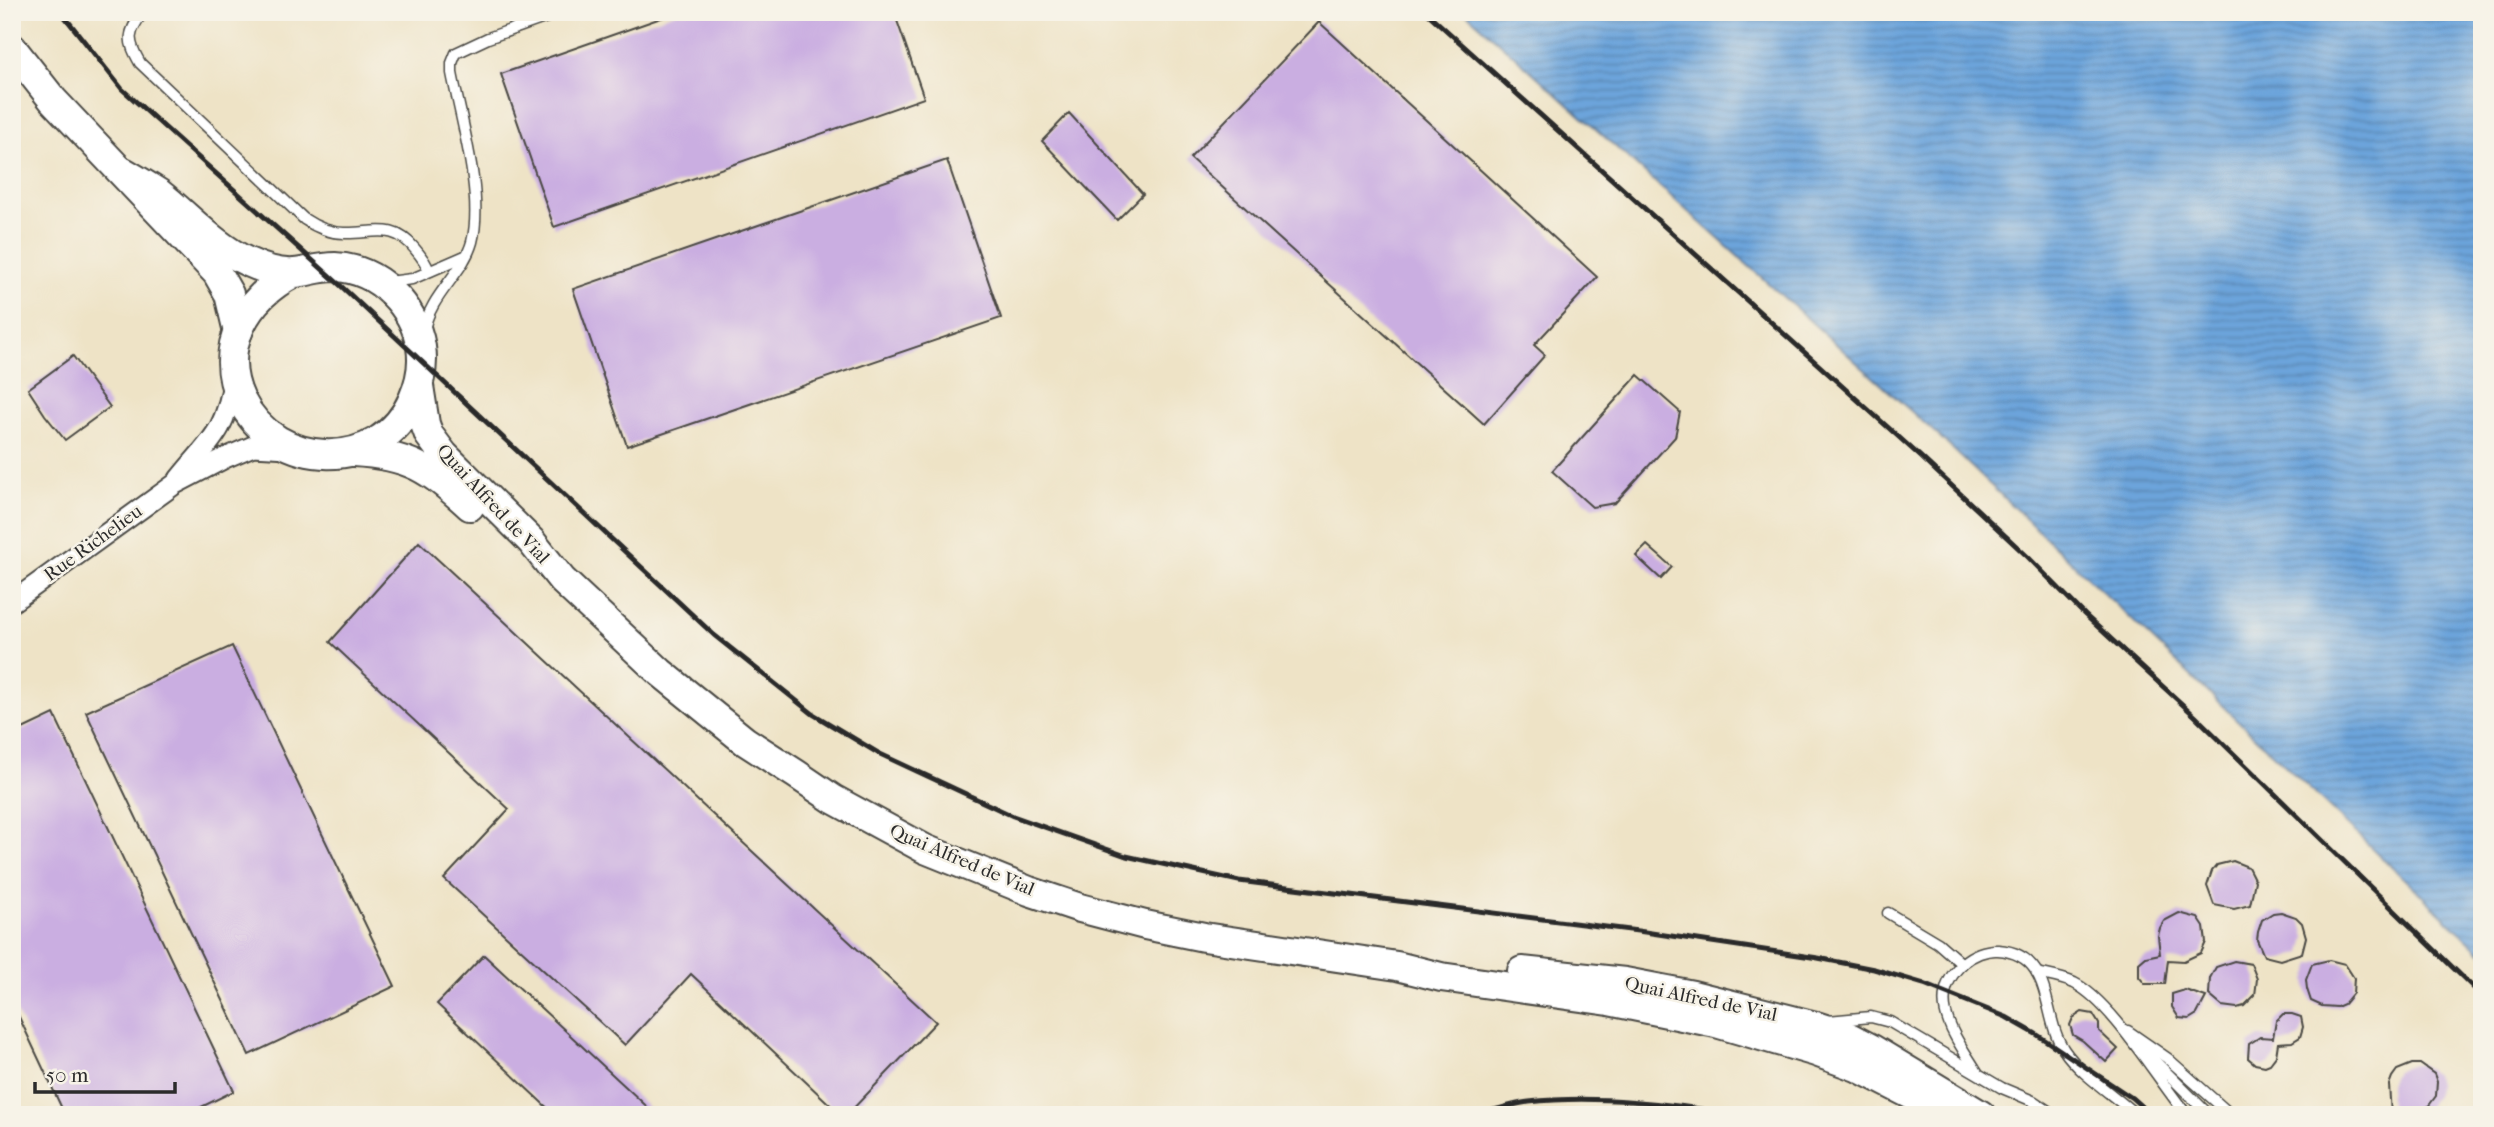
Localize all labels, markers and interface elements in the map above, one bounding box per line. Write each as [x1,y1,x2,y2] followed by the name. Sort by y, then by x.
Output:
[432,440,554,568] street label: Quai Alfred de Vial
[40,500,147,586] street label: Rue Richelieu
[886,820,1038,900] street label: Quai Alfred de Vial
[1623,972,1779,1026] street label: Quai Alfred de Vial
[35,1050,175,1094] scale bar
[46,1063,89,1087] text: 50 m

